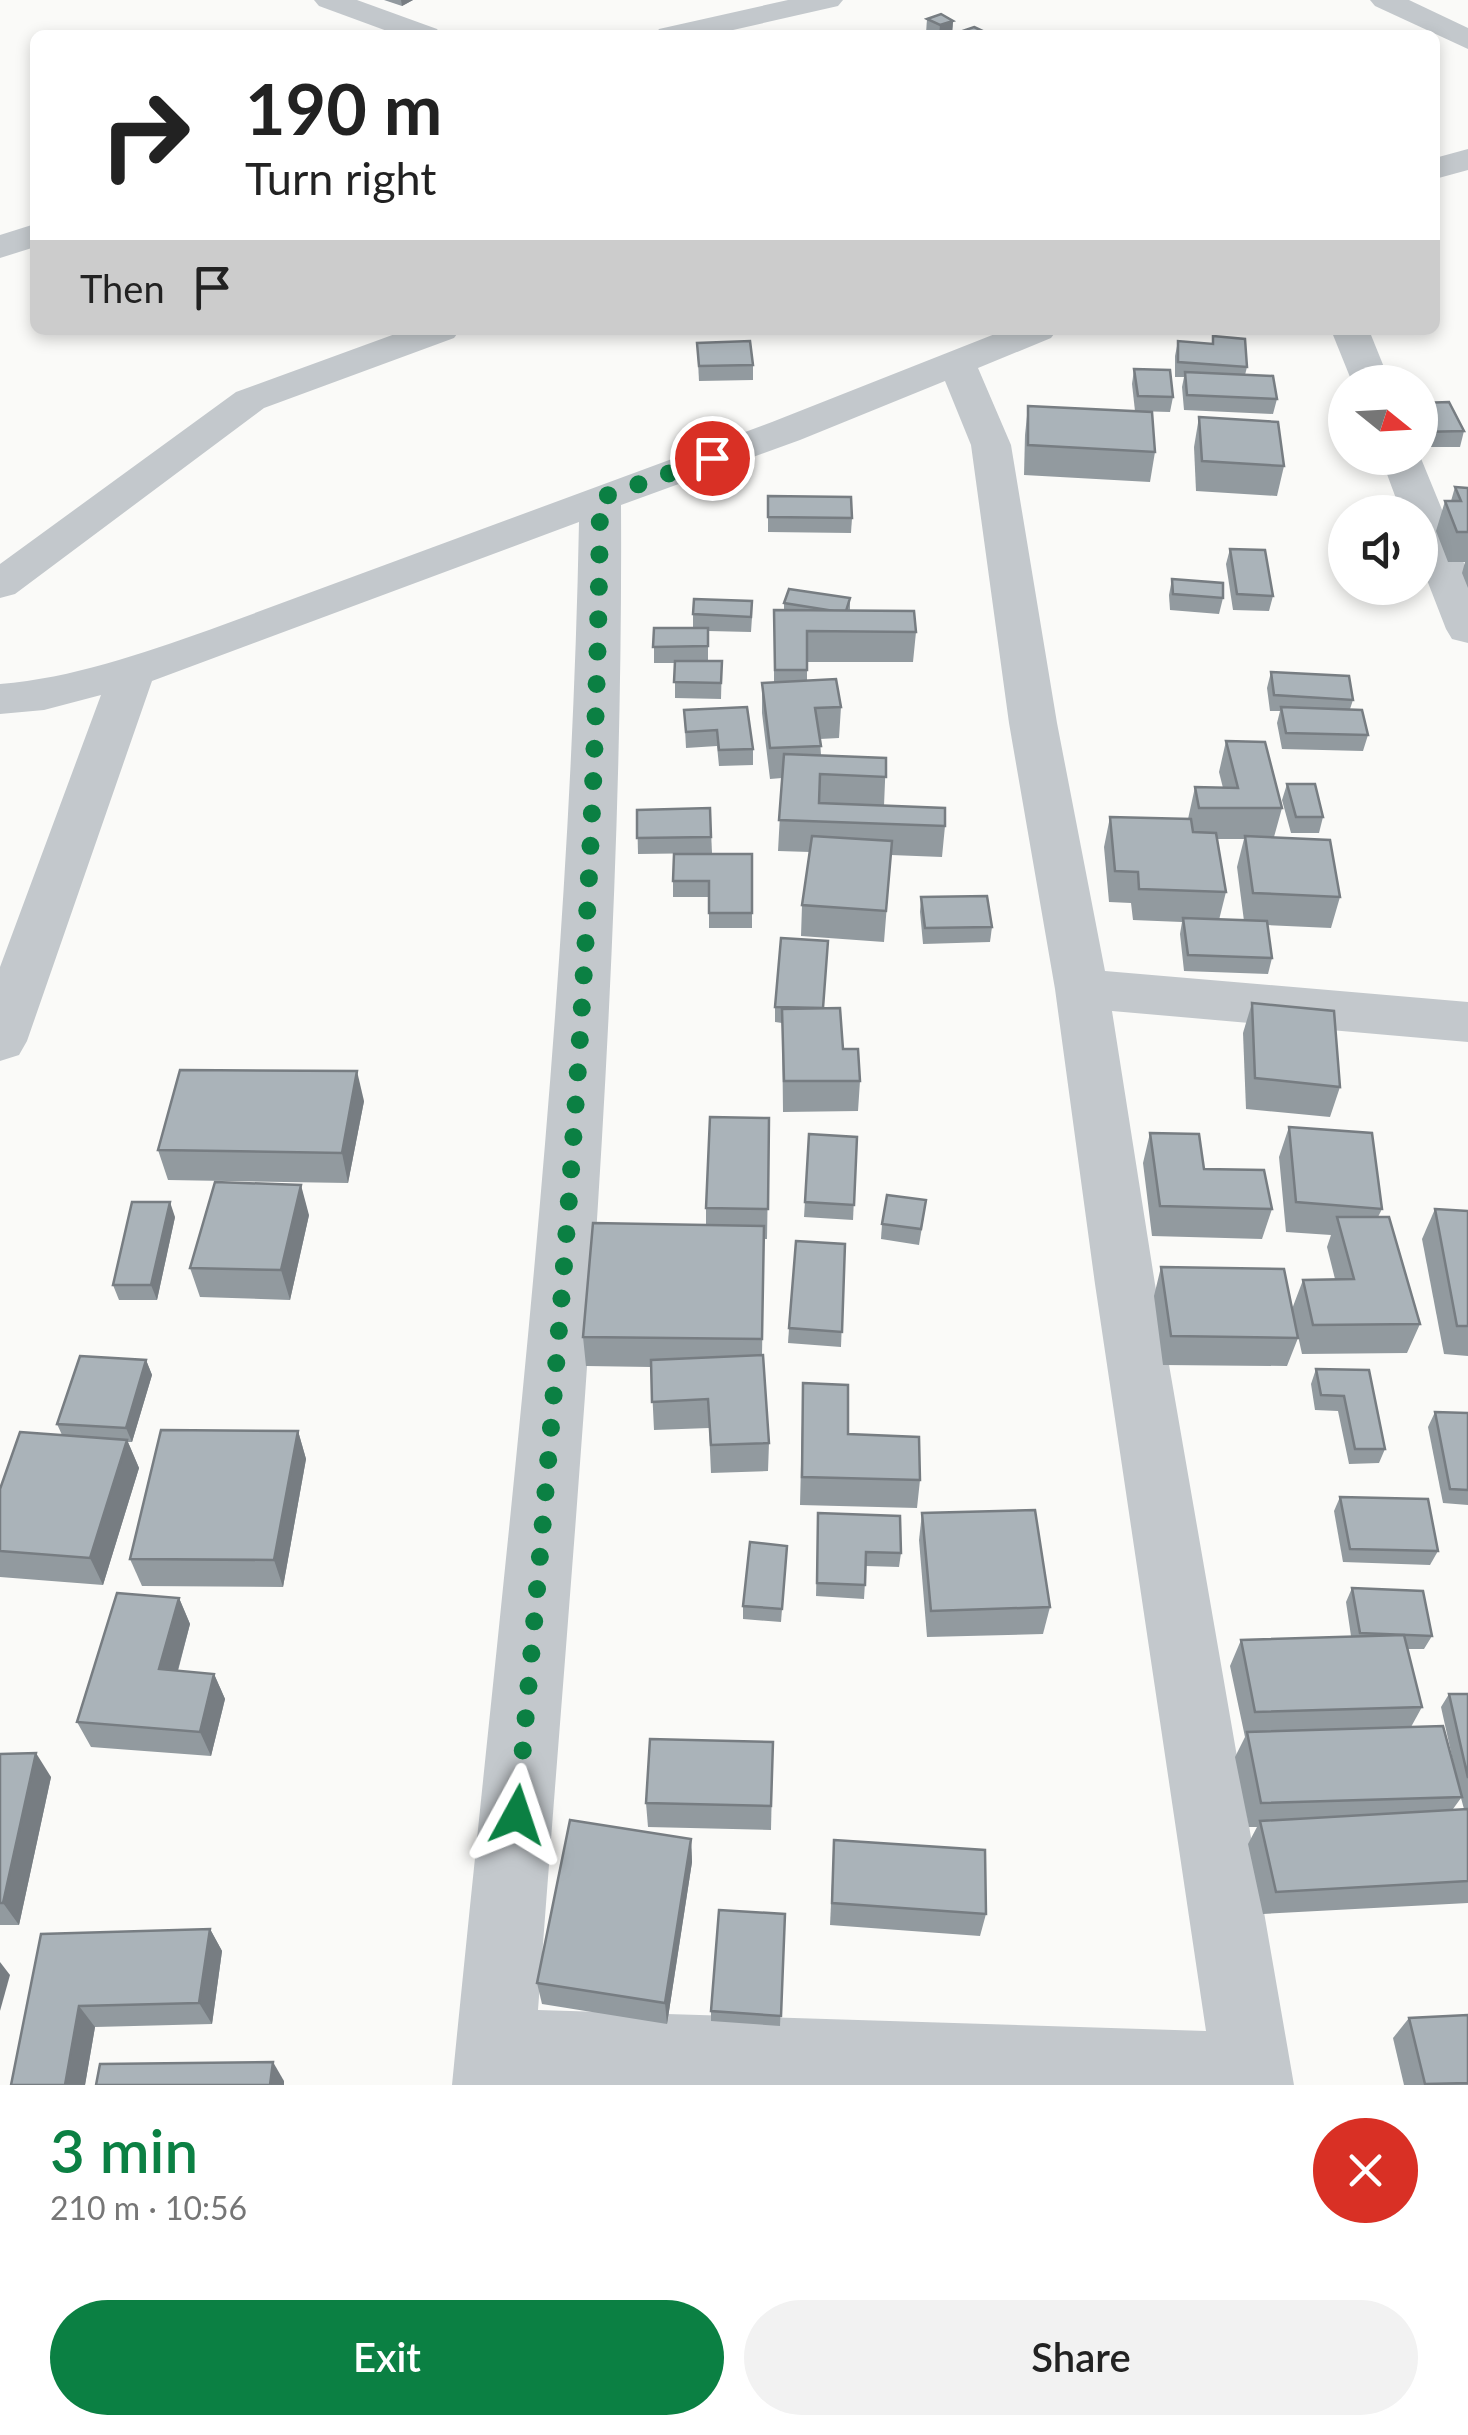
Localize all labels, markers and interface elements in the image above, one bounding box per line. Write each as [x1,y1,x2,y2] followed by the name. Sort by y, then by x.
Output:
[245,66,442,150] text: 190 m
[80,70,210,200] icon: right
[245,151,436,205] text: Turn right
[185,260,240,315] icon: arrive
[80,265,165,311] text: Then
[1328,365,1438,475] north arrow
[1328,365,1438,605] map controls
[670,416,755,501] pin
[685,431,740,486] icon: arrive
[1328,495,1438,605] button: sound
[465,1763,569,1867] position arrow
[50,2114,198,2186] text: 3 min
[1313,2118,1418,2223] button: close
[50,2188,247,2227] text: 210 m · 10:56
[50,2300,724,2415] button: Exit
[744,2300,1418,2415] button: Share

